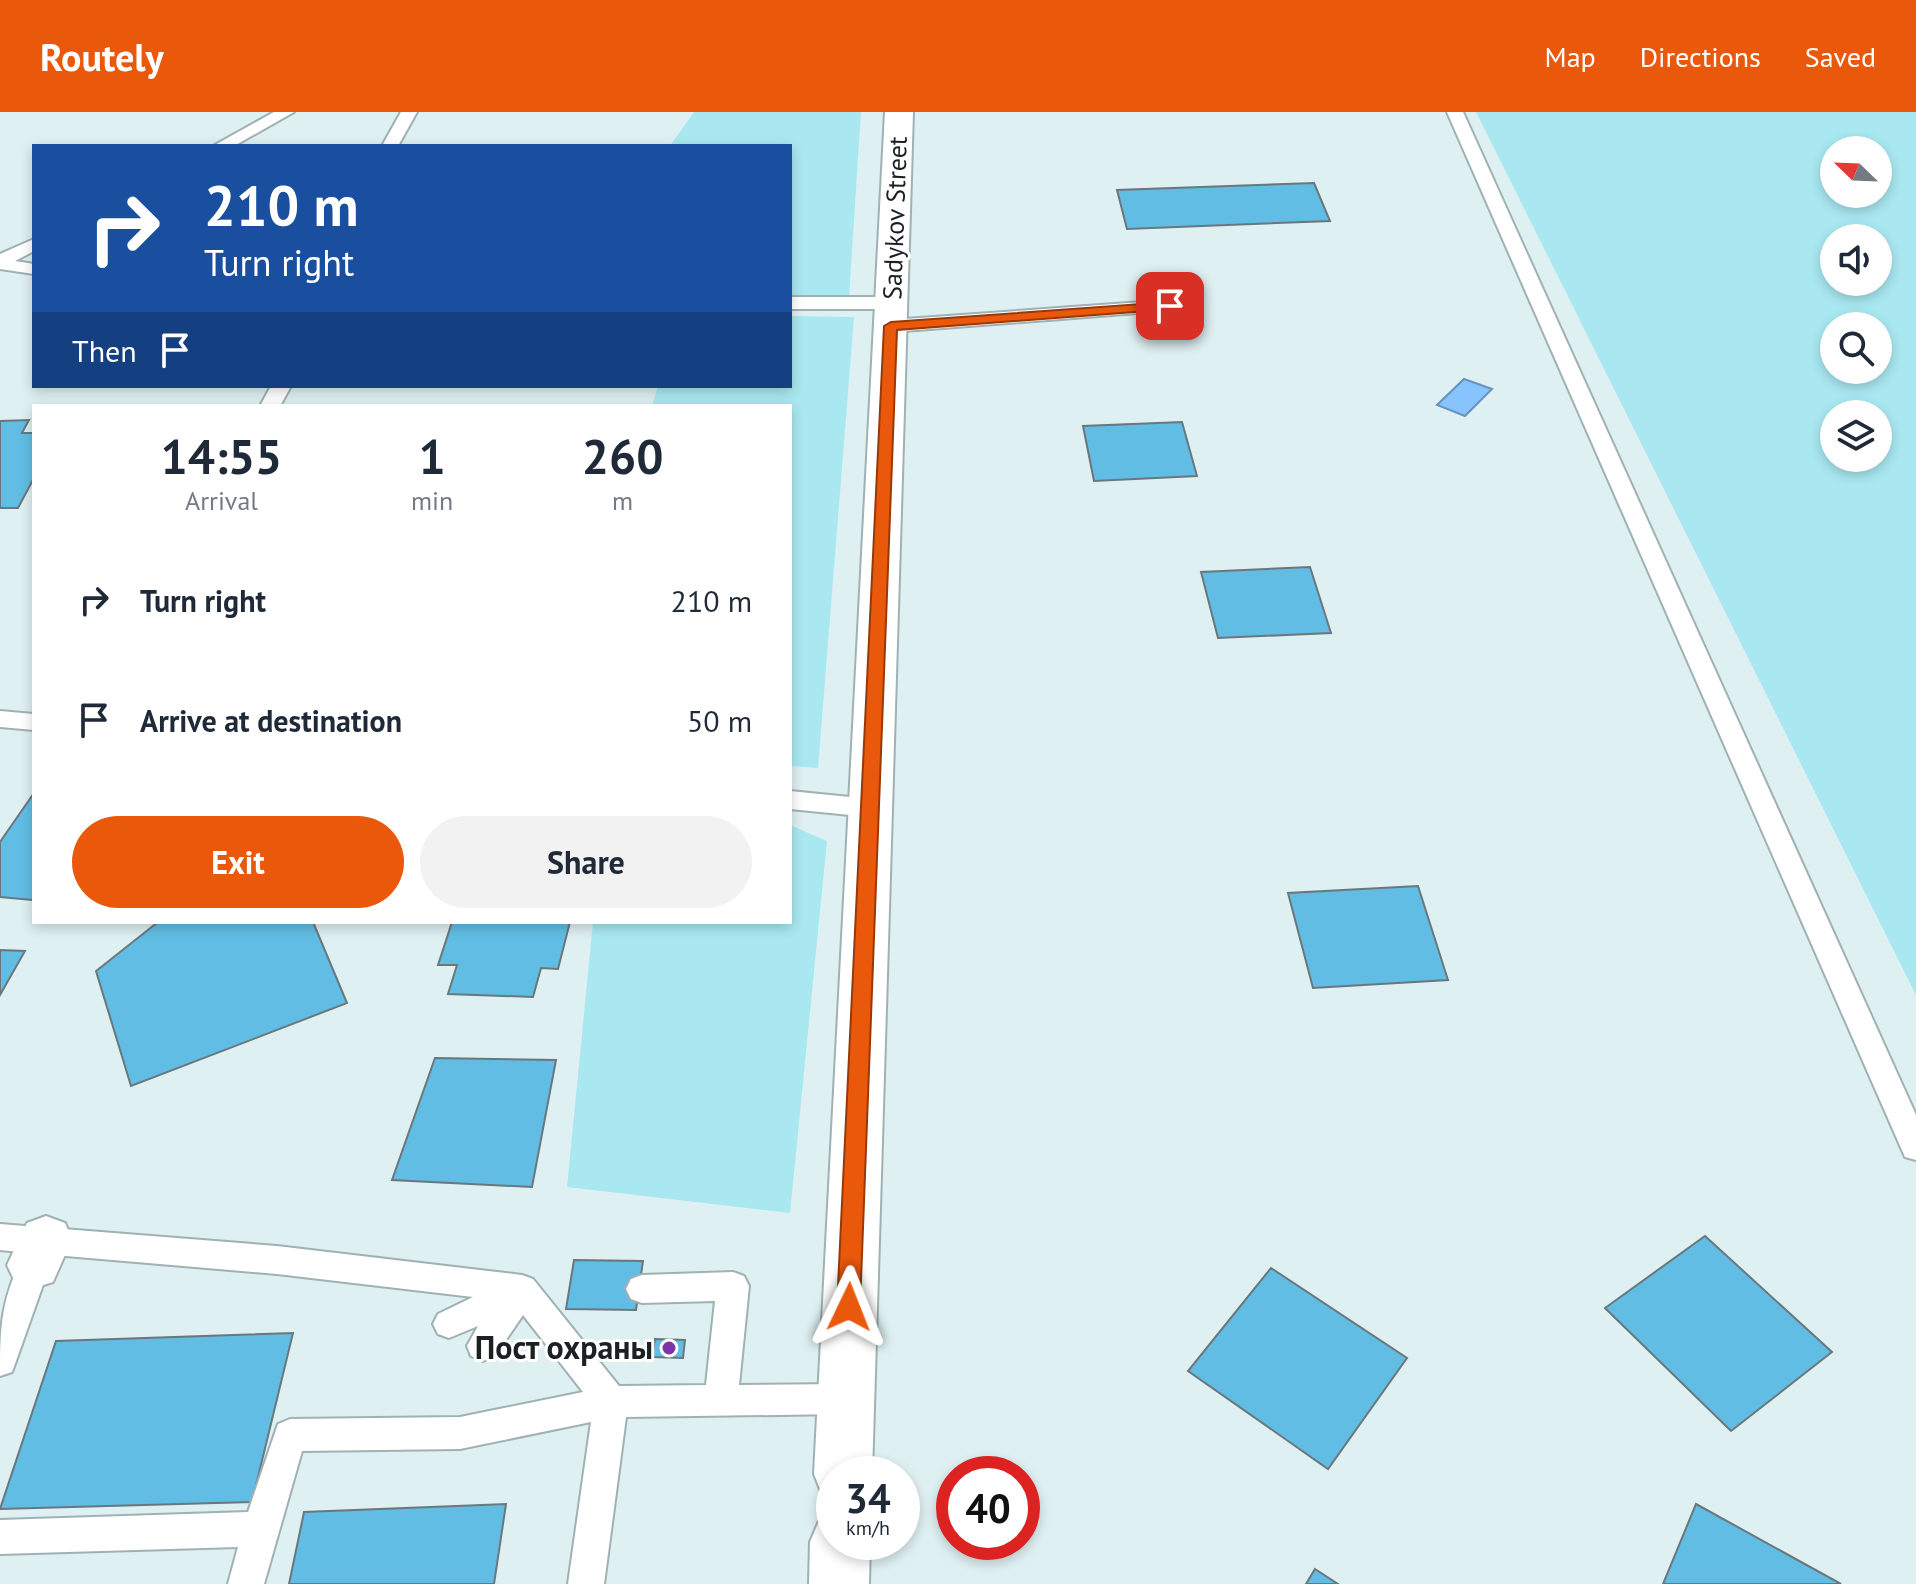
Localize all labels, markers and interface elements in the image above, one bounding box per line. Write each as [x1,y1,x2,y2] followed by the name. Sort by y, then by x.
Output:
[40,32,164,81] text: Routely
[1545,38,1596,75] text: Map
[1640,38,1761,75] text: Directions
[1805,38,1876,75] text: Saved
[875,136,914,300] street label: Sadykov Street
[1820,136,1892,208] north arrow
[1820,136,1892,472] map controls
[204,169,359,241] text: 210 m
[72,176,176,280] icon: right
[1820,224,1892,296] button: sound
[204,239,354,286] text: Turn right
[1136,272,1204,340] pin
[1148,284,1192,328] icon: arrive
[1820,312,1892,384] button: search
[153,328,197,372] icon: arrive
[72,331,137,370] text: Then
[1820,400,1892,472] button: layers
[161,425,282,487] text: 14:55
[418,425,446,487] text: 1
[582,425,663,487] text: 260
[185,484,258,517] text: Arrival
[411,484,453,517] text: min
[612,484,633,517] text: m
[72,578,116,622] icon: right
[140,581,266,620] text: Turn right
[671,581,752,620] text: 210 m
[72,698,116,742] icon: arrive
[140,701,402,740] text: Arrive at destination
[687,701,752,740] text: 50 m
[72,816,404,908] button: Exit
[420,816,752,908] button: Share
[807,1265,891,1349] position arrow
[475,1326,653,1368] place label: Пост охраны
[660,1339,678,1357] marker: Пост охраны
[936,1456,1040,1560] speed limit sign: 40
[845,1472,891,1524] text: 34
[846,1515,890,1541] text: km/h

